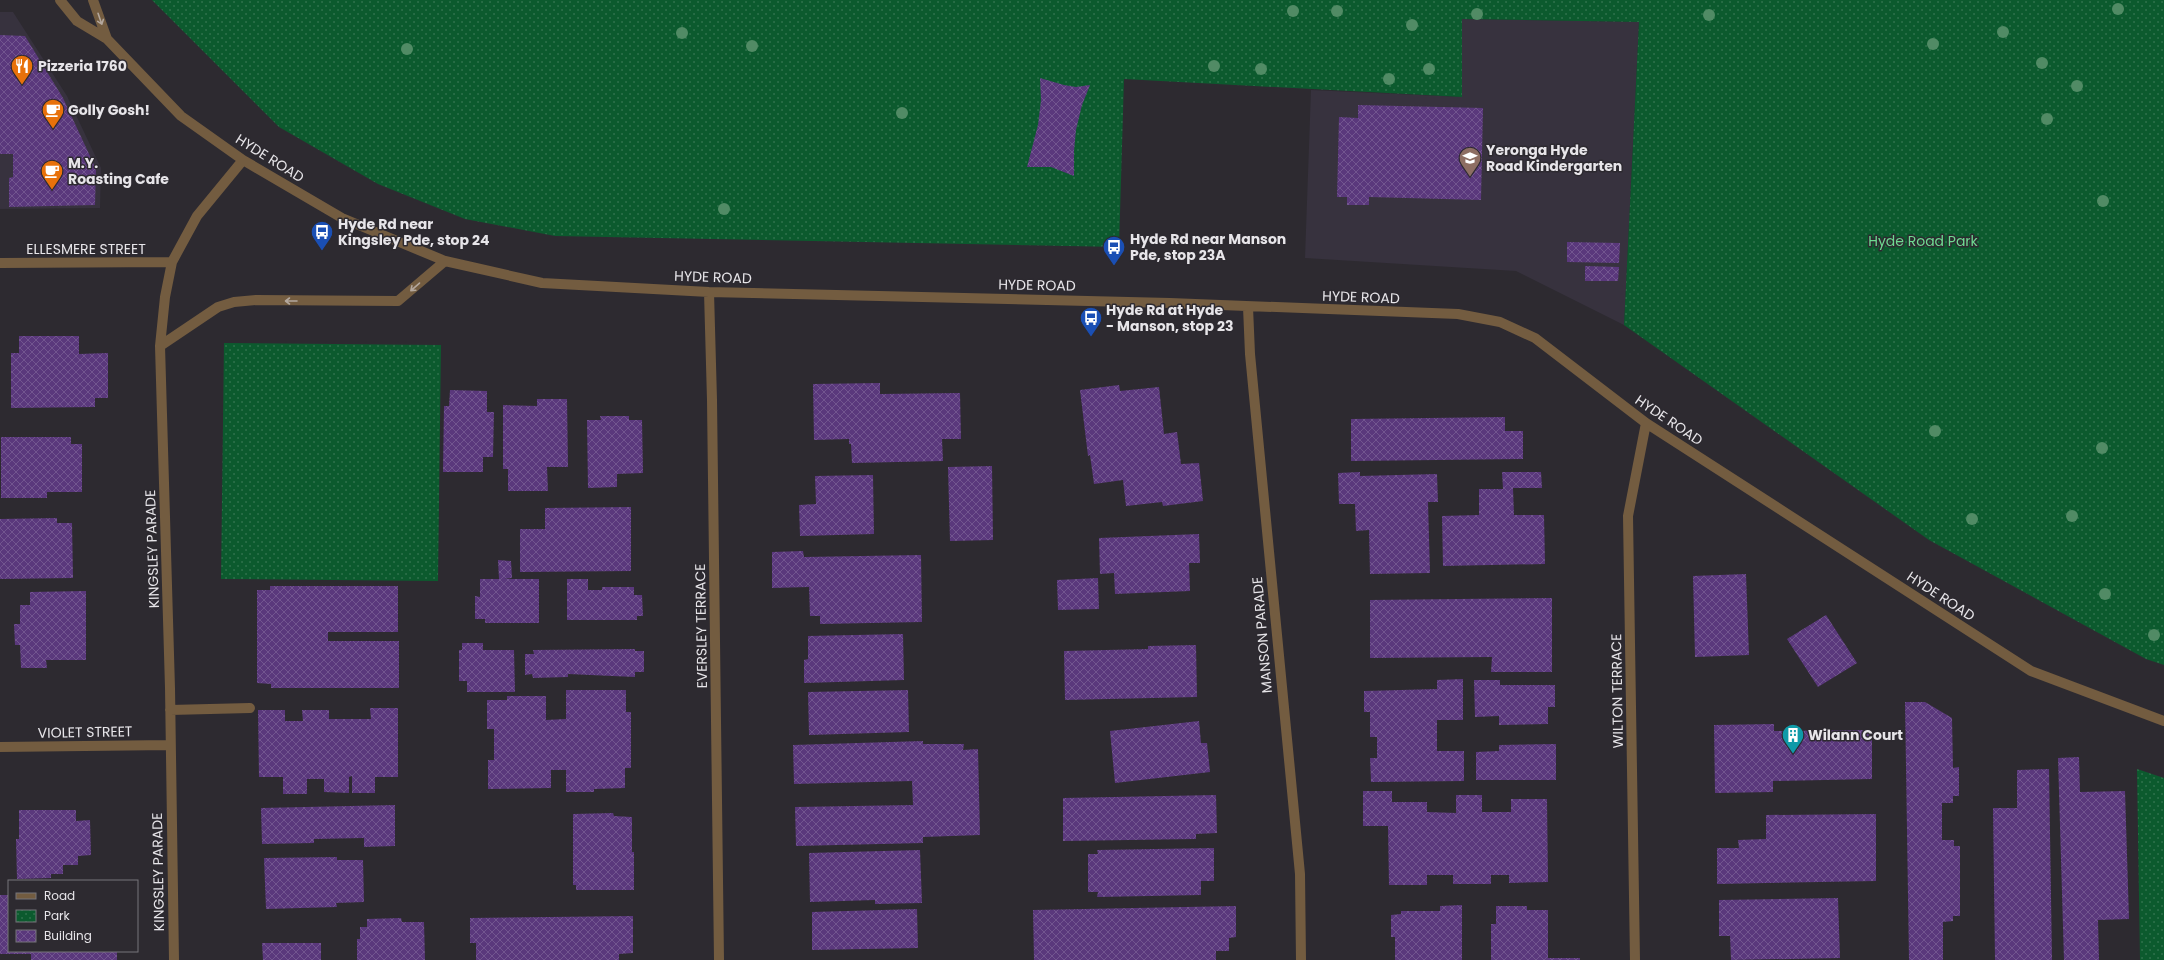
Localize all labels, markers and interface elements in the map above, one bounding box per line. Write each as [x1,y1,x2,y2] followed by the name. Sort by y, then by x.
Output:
[97,13,105,25] one-way arrow
[9,53,35,86] restaurant icon: Pizzeria 1760
[38,56,127,76] place label: Pizzeria 1760
[40,97,66,130] cafe icon: Golly Gosh!
[68,100,150,120] place label: Golly Gosh!
[232,129,308,187] street label: HYDE ROAD
[1486,140,1622,176] place label: Yeronga Hyde Road Kindergarten
[1457,145,1483,178] school or university icon: Yeronga Hyde Road Kindergarten
[68,153,169,189] place label: M.Y. Roasting Cafe
[39,158,65,191] cafe icon: M.Y. Roasting Cafe
[338,214,489,250] place label: Hyde Rd near Kingsley Pde, stop 24
[309,219,335,252] bus stop icon: Hyde Rd near Kingsley Pde, stop 24
[1130,229,1286,265] place label: Hyde Rd near Manson Pde, stop 23A
[1868,231,1979,251] park label: Hyde Road Park
[1101,234,1127,267] bus stop icon: Hyde Rd near Manson Pde, stop 23A
[26,239,146,259] street label: ELLESMERE STREET
[674,266,752,288] street label: HYDE ROAD
[998,274,1076,296] street label: HYDE ROAD
[410,282,421,291] one-way arrow
[1322,286,1400,308] street label: HYDE ROAD
[285,297,298,305] one-way arrow
[1106,300,1233,336] place label: Hyde Rd at Hyde - Manson, stop 23
[1078,305,1104,338] bus stop icon: Hyde Rd at Hyde - Manson, stop 23
[1631,390,1707,450] street label: HYDE ROAD
[140,489,164,609] street label: KINGSLEY PARADE
[690,563,712,689] street label: EVERSLEY TERRACE
[1903,566,1979,626] street label: HYDE ROAD
[1247,576,1277,694] street label: MANSON PARADE
[1606,634,1628,748] street label: WILTON TERRACE
[37,721,133,743] street label: VIOLET STREET
[1780,722,1806,755] building icon: Wilann Court
[1808,725,1903,745] place label: Wilann Court
[147,813,169,931] street label: KINGSLEY PARADE
[8,880,138,952] legend
[44,887,75,904] text: Road
[44,907,71,924] text: Park
[44,927,92,944] text: Building

